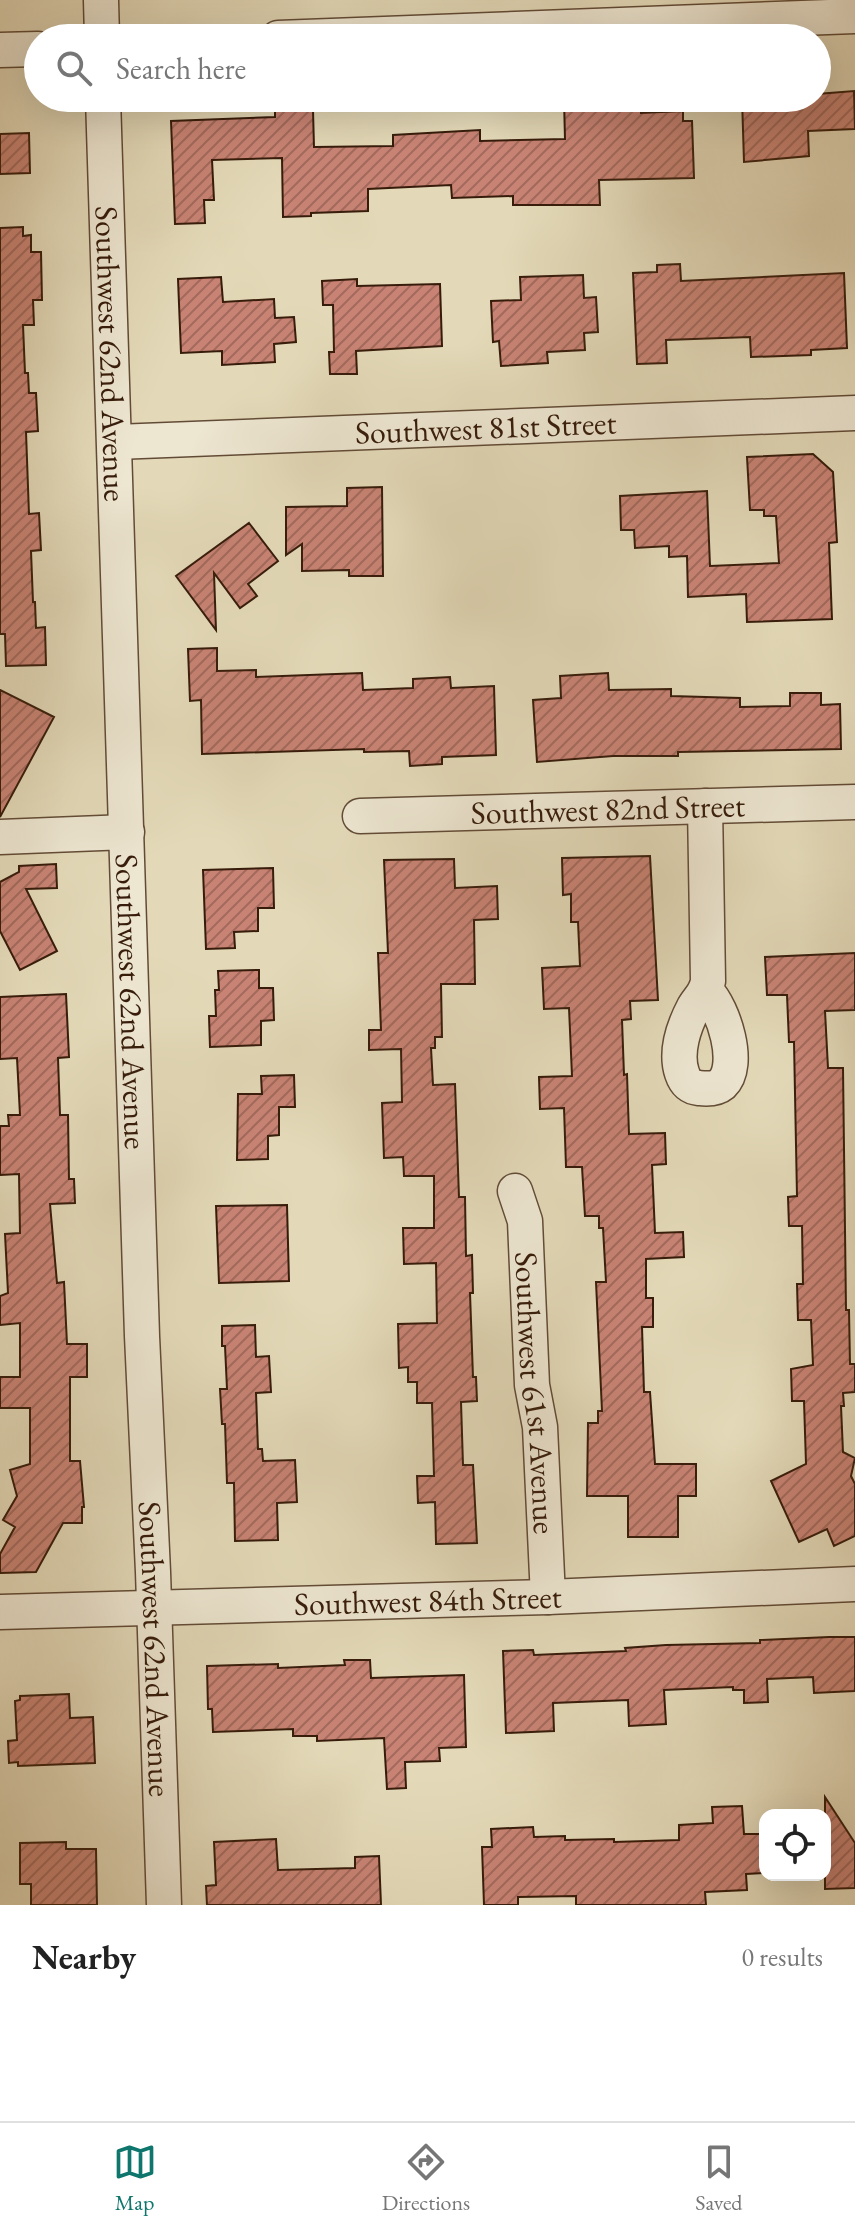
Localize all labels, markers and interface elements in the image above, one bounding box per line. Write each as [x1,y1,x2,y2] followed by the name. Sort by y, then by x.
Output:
[24,24,831,112] search box
[52,46,96,90] icon: search
[116,49,246,88] text: Search here
[85,205,137,502] street label: Southwest 62nd Avenue
[354,401,617,454] street label: Southwest 81st Street
[470,784,746,834] street label: Southwest 82nd Street
[106,853,157,1150] street label: Southwest 62nd Avenue
[505,1251,566,1535] street label: Southwest 61st Avenue
[129,1500,181,1798] street label: Southwest 62nd Avenue
[293,1575,563,1625] street label: Southwest 84th Street
[759,1809,831,1881] map controls
[759,1809,831,1881] button: locate
[32,1935,136,1979] text: Nearby
[742,1940,823,1974] text: 0 results
[113,2140,157,2217] tab: Map
[382,2140,470,2217] tab: Directions
[695,2140,742,2217] tab: Saved

